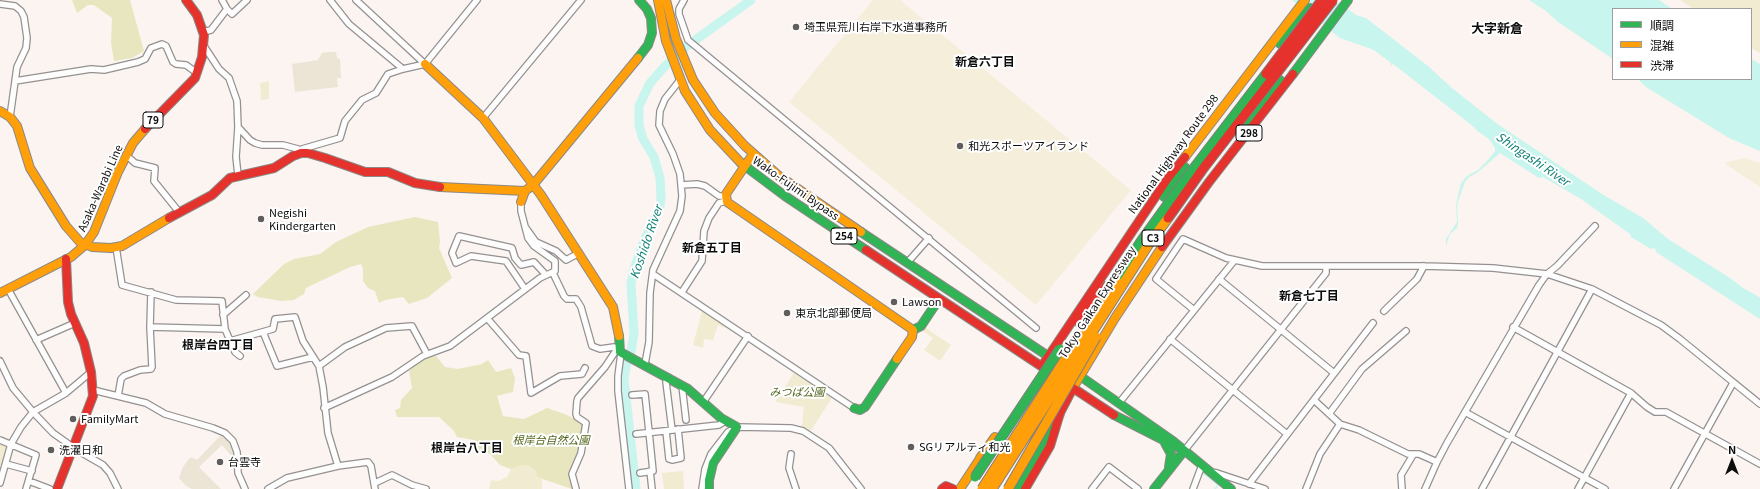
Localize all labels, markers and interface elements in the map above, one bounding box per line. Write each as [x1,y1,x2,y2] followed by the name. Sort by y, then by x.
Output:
[1612,8,1752,80] legend
[1650,16,1674,33] text: 順調
[804,20,947,34] place label: 埼玉県荒川右岸下水道事務所
[1471,20,1523,36] district label: 大字新倉
[791,22,801,32] marker: 埼玉県荒川右岸下水道事務所
[1650,36,1674,53] text: 混雑
[955,54,1015,68] district label: 新倉六丁目
[1650,56,1674,73] text: 渋滞
[1125,92,1221,216] street label: National Highway Route 298
[143,112,163,128] road number: 79
[1236,125,1262,141] road number: 298
[1493,129,1573,189] water label: Shingashi River
[968,139,1089,153] place label: 和光スポーツアイランド
[955,141,965,151] marker: 和光スポーツアイランド
[75,142,125,234] street label: Asaka-Warabi Line
[750,153,842,223] street label: Wako-Fujimi Bypass
[627,203,665,281] water label: Koshido River
[269,206,336,232] place label: Negishi Kindergarten
[256,214,266,224] marker: Negishi Kindergarten
[831,228,857,244] road number: 254
[1142,230,1164,246] road number: C3
[682,240,742,254] district label: 新倉五丁目
[1056,244,1138,360] street label: Tokyo Gaikan Expressway
[1279,288,1339,302] district label: 新倉七丁目
[902,295,942,309] place label: Lawson
[889,297,899,307] marker: Lawson
[795,306,872,320] place label: 東京北部郵便局
[782,308,792,318] marker: 東京北部郵便局
[182,337,254,351] district label: 根岸台四丁目
[770,385,824,399] park label: みつば公園
[81,412,138,426] place label: FamilyMart
[68,414,78,424] marker: FamilyMart
[513,433,589,447] park label: 根岸台自然公園
[431,440,503,454] district label: 根岸台八丁目
[919,440,1010,454] place label: SGリアルティ和光
[1712,441,1752,481] north arrow
[1728,441,1736,457] text: N
[906,442,916,452] marker: SGリアルティ和光
[59,443,103,457] place label: 洗濯日和
[46,445,56,455] marker: 洗濯日和
[228,455,261,469] place label: 台雲寺
[215,457,225,467] marker: 台雲寺

